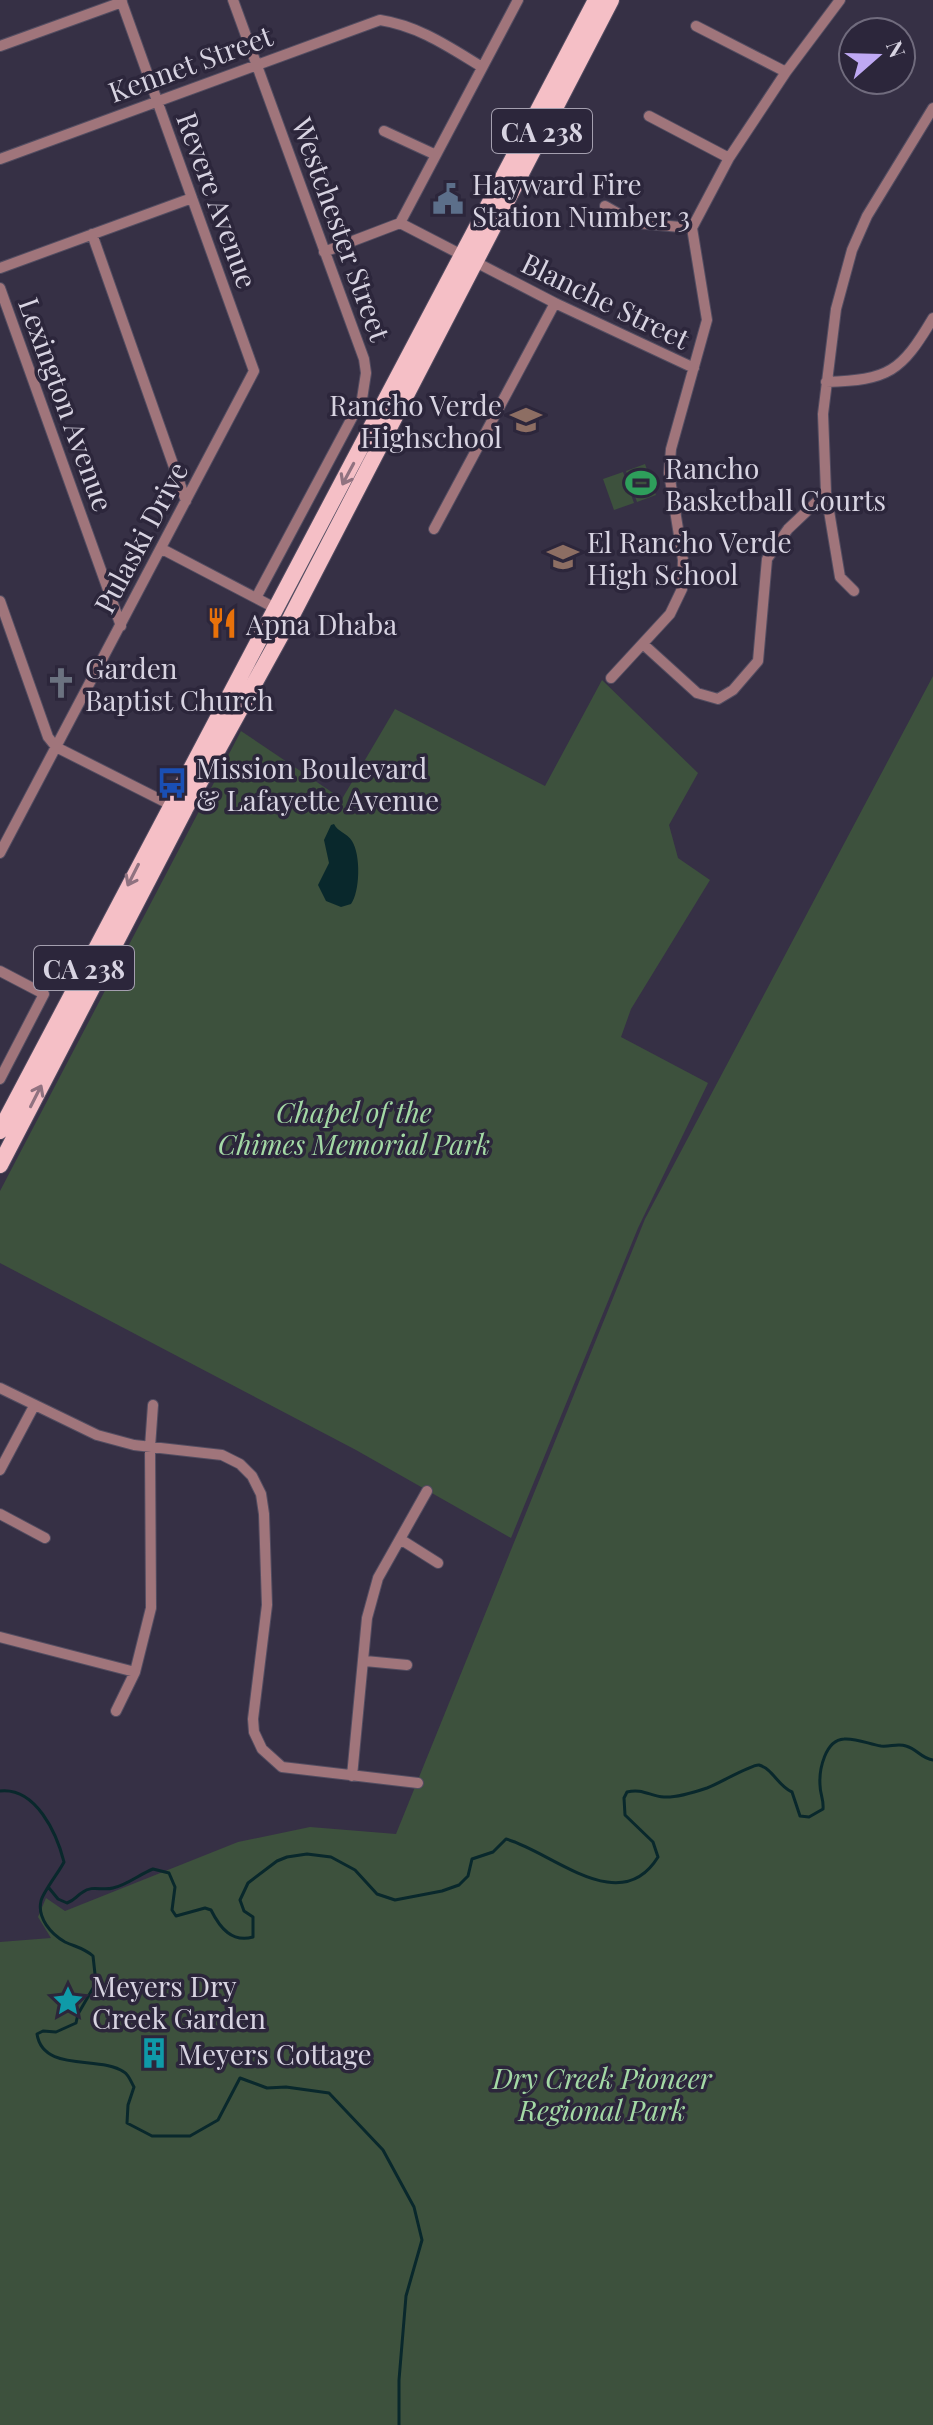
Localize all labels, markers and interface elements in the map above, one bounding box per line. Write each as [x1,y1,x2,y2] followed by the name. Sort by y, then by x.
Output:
[103,16,278,110] street label: Kennet Street
[837,16,917,96] north arrow
[880,36,914,62] text: N
[169,107,267,293] street label: Revere Avenue
[492,109,592,153] road number: CA 238
[284,111,400,347] street label: Westchester Street
[472,165,690,234] place label: Hayward Fire Station Number 3
[431,182,465,216] public building icon: Hayward Fire Station Number 3
[516,243,697,357] street label: Blanche Street
[11,292,123,516] street label: Lexington Avenue
[329,386,502,455] place label: Rancho Verde Highschool
[509,403,543,437] school or university icon: Rancho Verde Highschool
[665,449,886,518] place label: Rancho Basketball Courts
[85,455,195,619] street label: Pulaski Drive
[340,461,355,485] one-way arrow
[624,466,658,500] sports icon: Rancho Basketball Courts
[587,523,792,592] place label: El Rancho Verde High School
[546,540,580,574] school or university icon: El Rancho Verde High School
[245,605,397,642] place label: Apna Dhaba
[205,606,239,640] restaurant icon: Apna Dhaba
[85,649,274,718] place label: Garden Baptist Church
[44,666,78,700] church icon: Garden Baptist Church
[196,749,439,818] place label: Mission Boulevard & Lafayette Avenue
[155,766,189,800] bus stop icon: Mission Boulevard & Lafayette Avenue
[124,863,140,886] one-way arrow
[34,946,134,990] road number: CA 238
[28,1084,44,1108] one-way arrow
[218,1093,490,1162] park label: Chapel of the Chimes Memorial Park
[92,1967,266,2036] place label: Meyers Dry Creek Garden
[51,1984,85,2018] place icon: Meyers Dry Creek Garden
[178,2035,372,2072] place label: Meyers Cottage
[137,2036,171,2070] building icon: Meyers Cottage
[491,2059,713,2128] park label: Dry Creek Pioneer Regional Park

